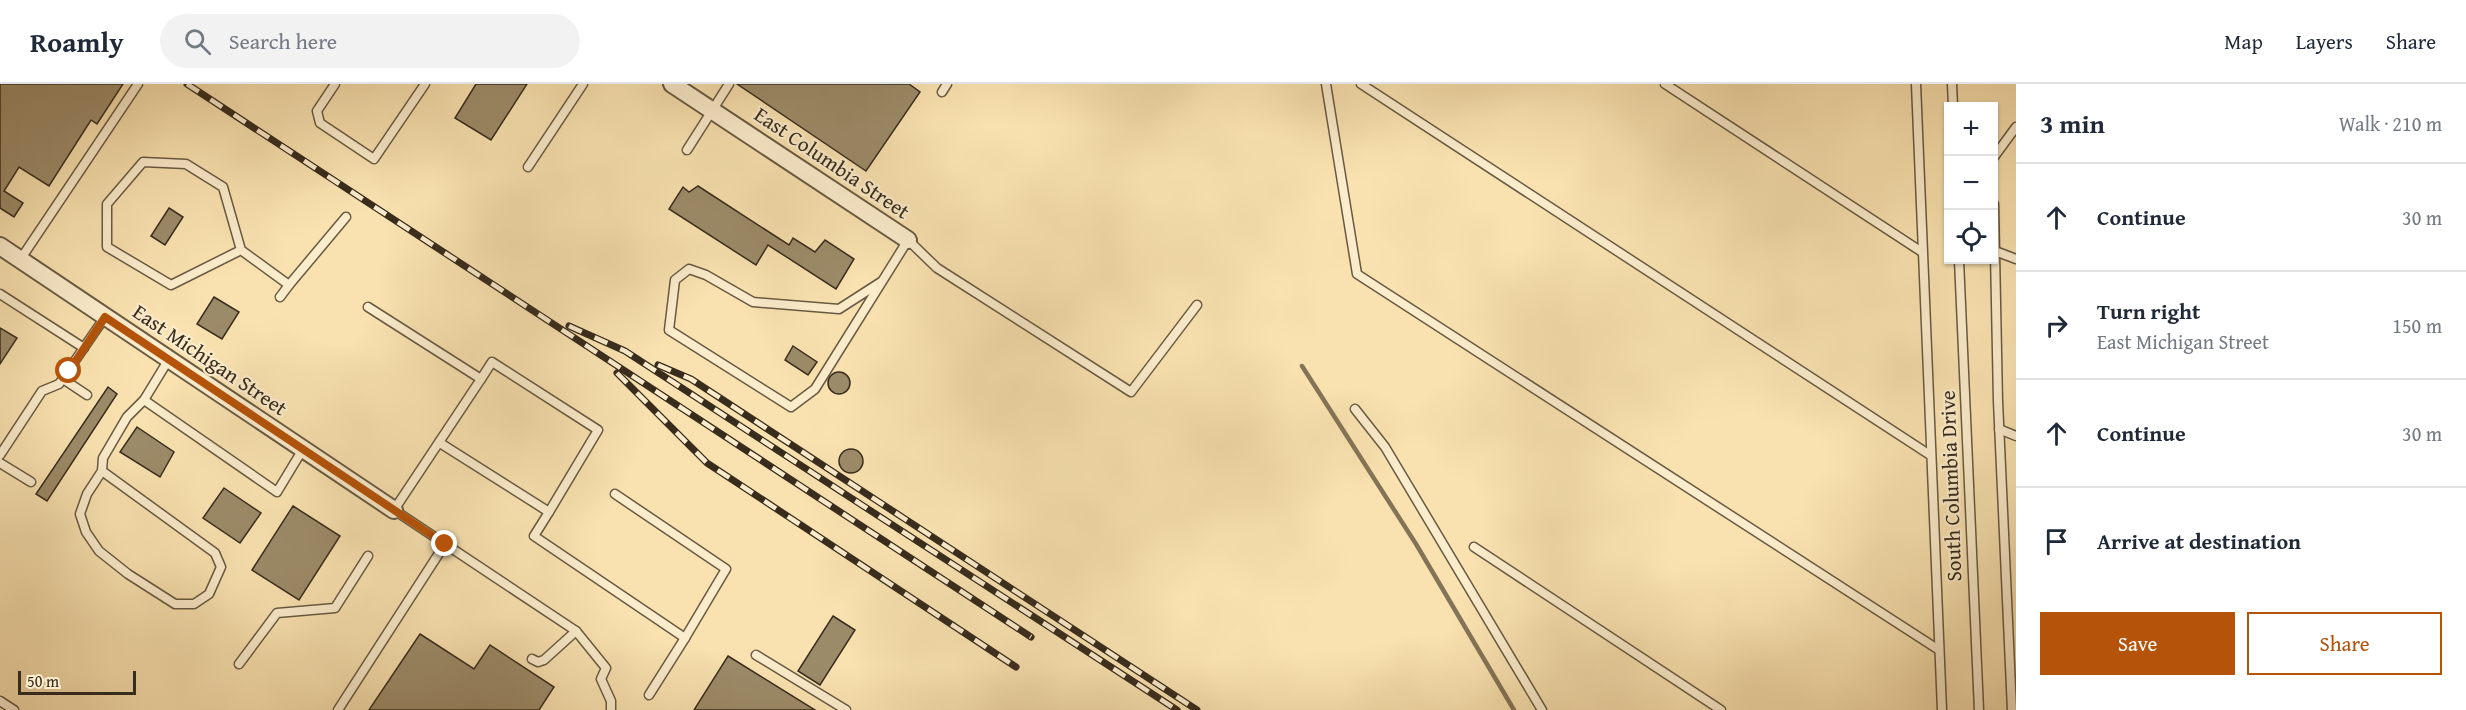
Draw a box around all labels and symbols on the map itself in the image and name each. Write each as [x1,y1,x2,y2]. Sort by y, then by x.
street label: East Columbia Street [748,99,917,227]
street label: East Michigan Street [127,296,294,423]
route start [55,357,81,383]
street label: South Columbia Drive [1932,390,1969,582]
route end [431,530,457,556]
scale bar [18,668,136,696]

